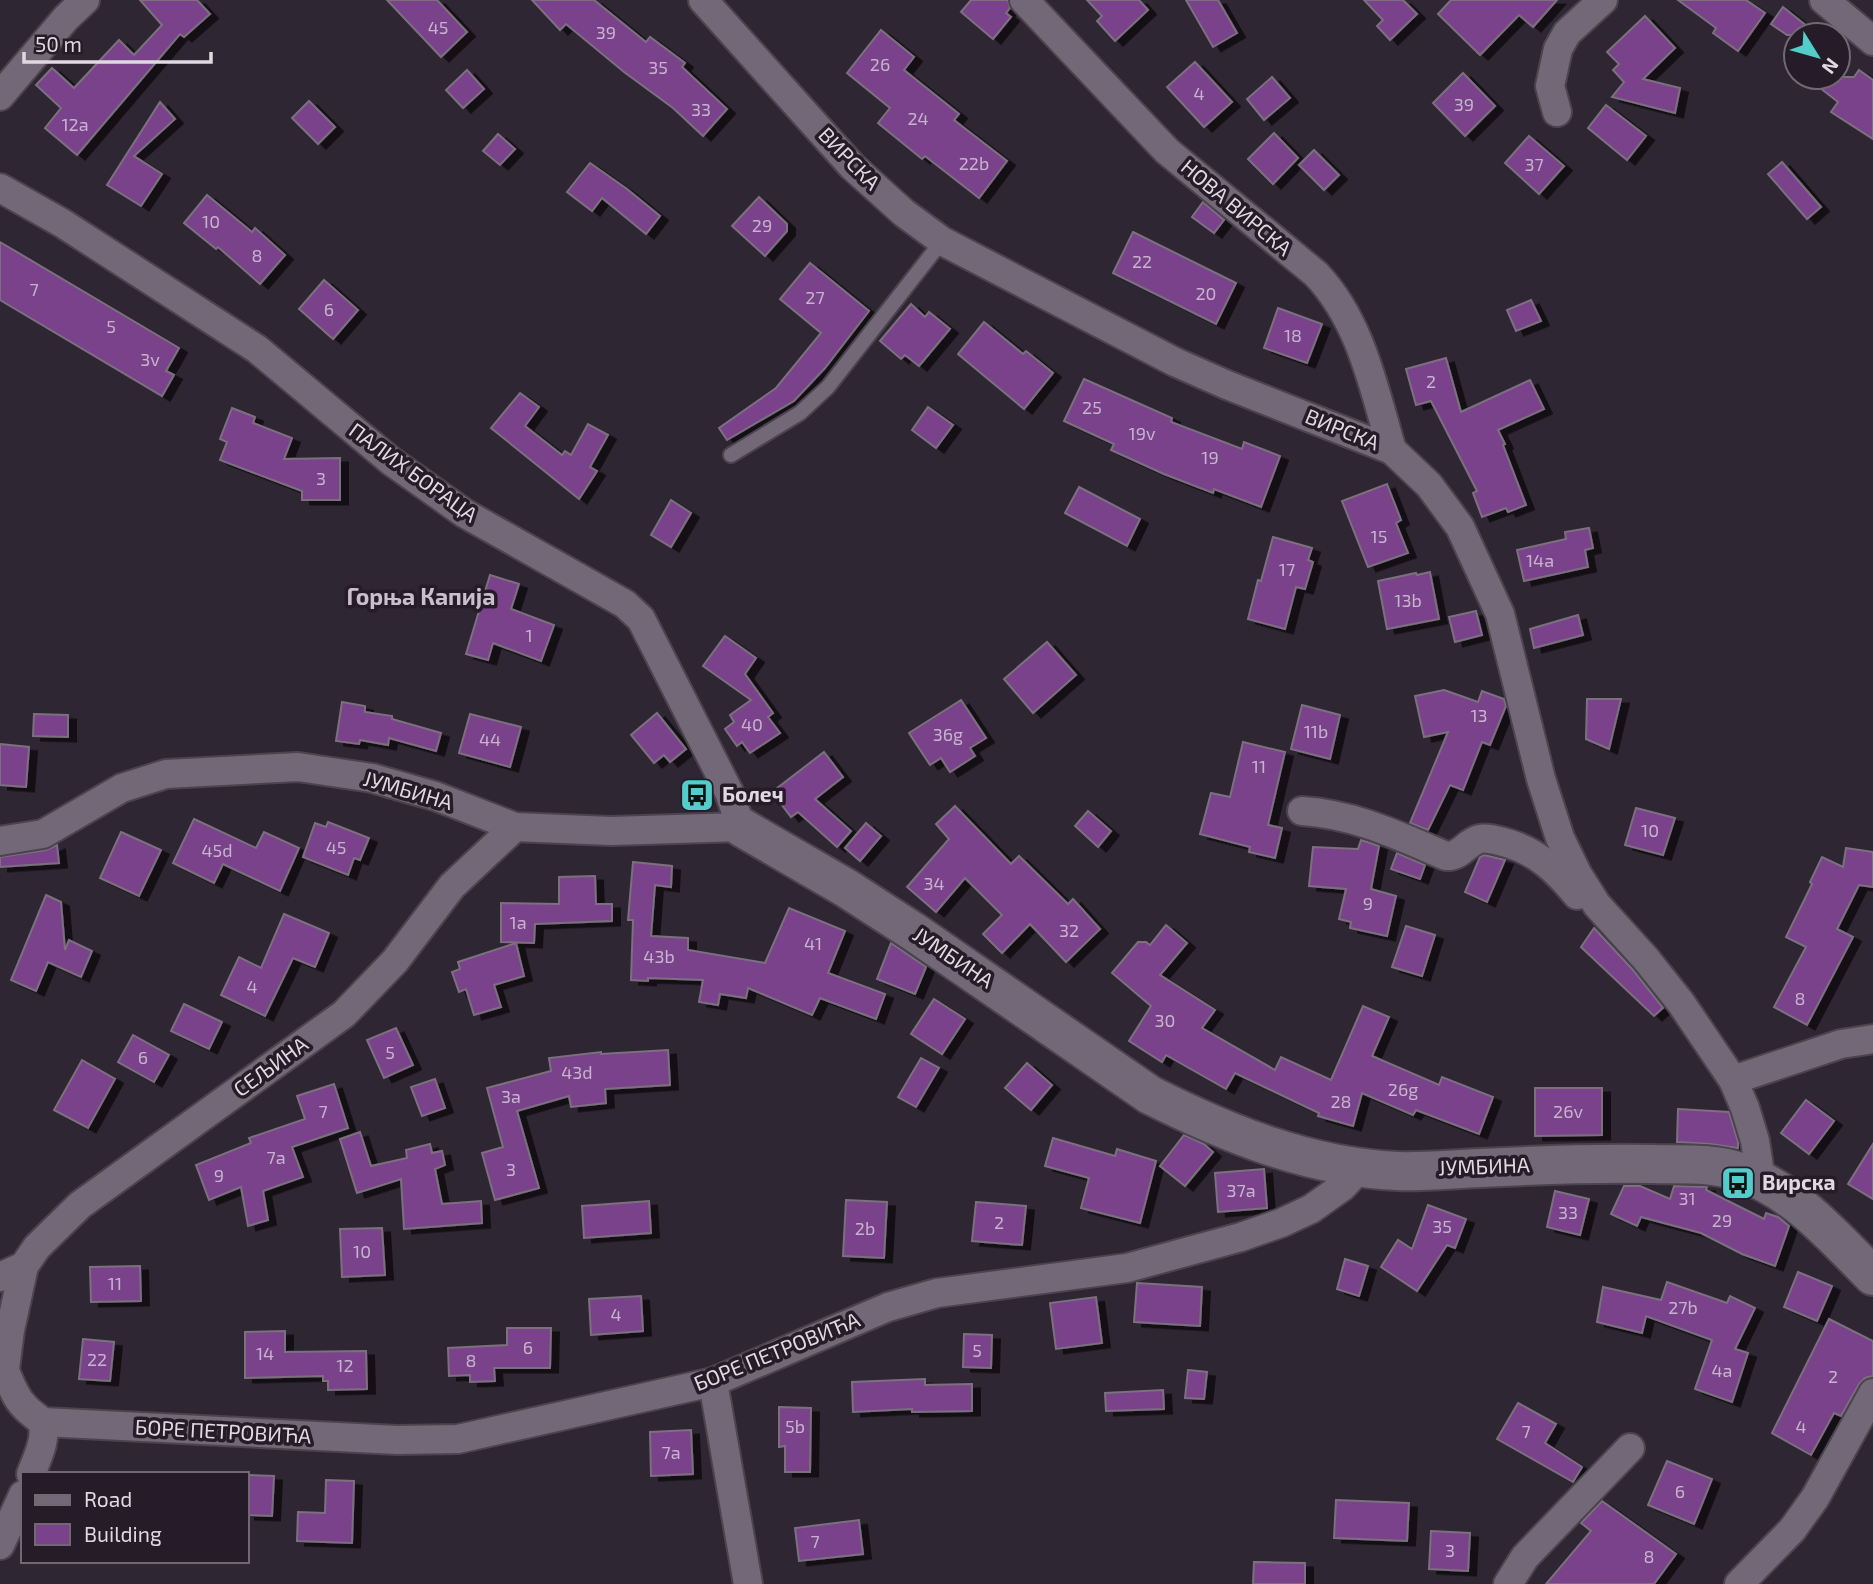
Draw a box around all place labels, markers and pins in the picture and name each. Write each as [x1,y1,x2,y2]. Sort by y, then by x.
bus stop icon: Болеч [678,776,716,814]
place label: Болеч [722,781,784,806]
bus stop icon: Вирска [1719,1164,1757,1202]
place label: Вирска [1762,1169,1836,1194]

